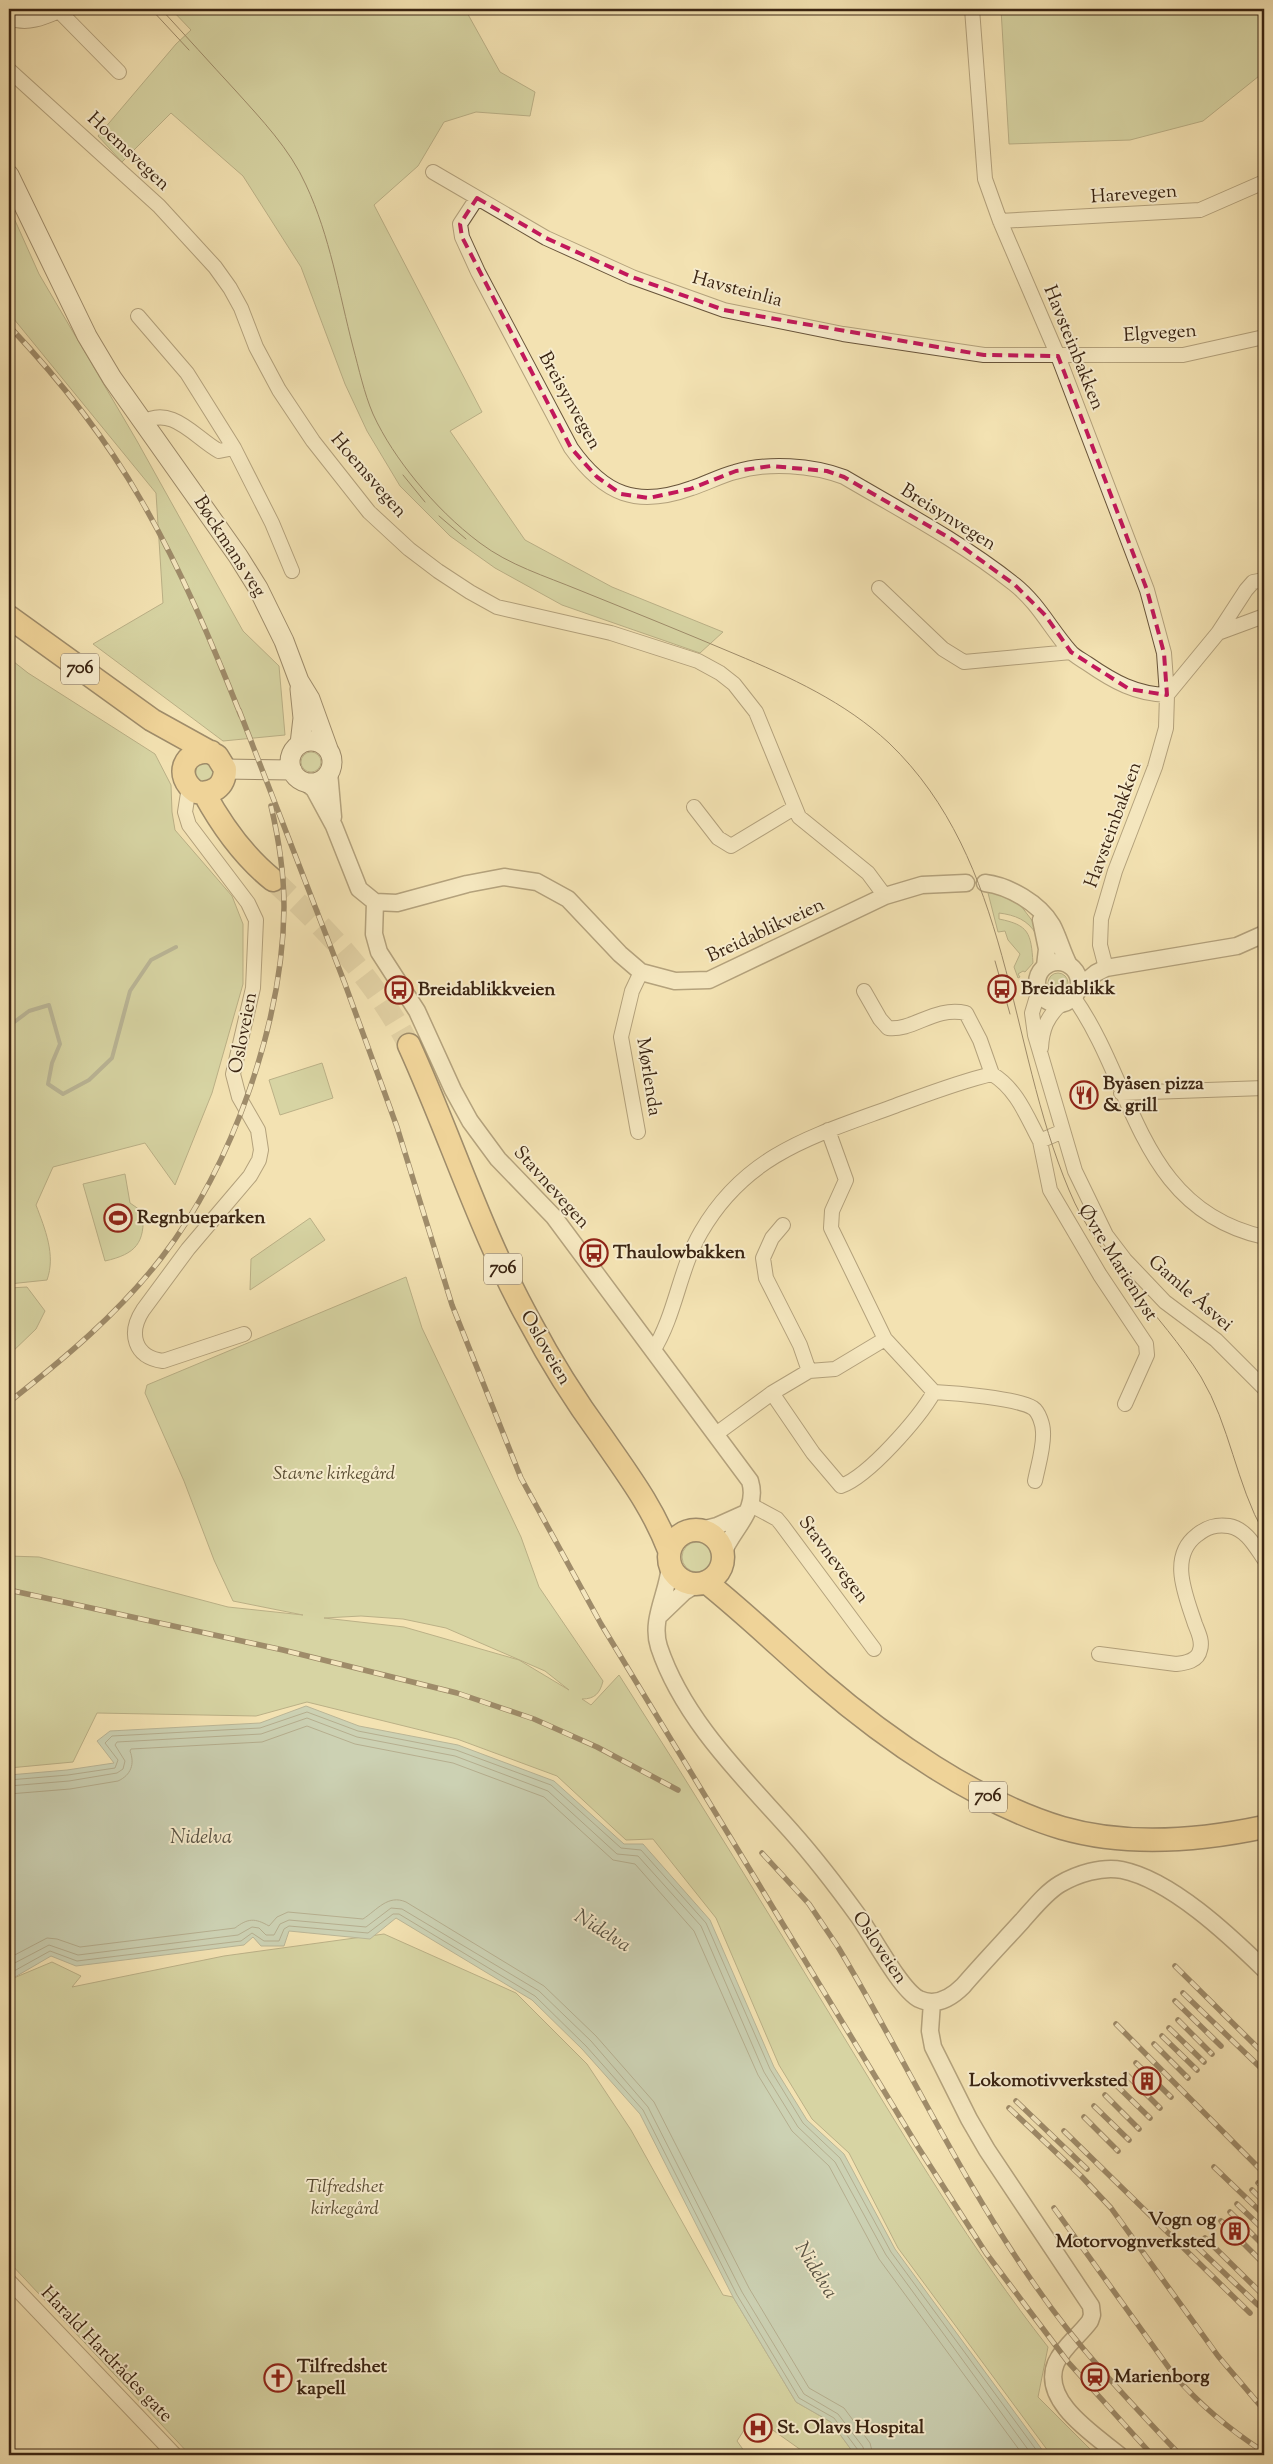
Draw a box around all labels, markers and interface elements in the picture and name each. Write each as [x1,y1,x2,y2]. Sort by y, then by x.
street label: Hoemsvegen [80,106,176,198]
street label: Harevegen [1090,179,1178,211]
street label: Havsteinlia [689,265,785,315]
street label: Havsteinbakken [1036,282,1110,414]
street label: Elgvegen [1122,318,1198,350]
street label: Breisynvegen [531,347,607,455]
street label: Hoemsvegen [323,428,413,524]
street label: Breisynvegen [895,478,1001,558]
street label: Bøckmans veg [186,491,272,603]
road number: 706 [61,654,99,684]
street label: Havsteinbakken [1079,758,1149,892]
street label: Breidablikveien [703,892,829,970]
bus stop icon: Breidablikk [987,974,1017,1004]
bus stop icon: Breidablikkveien [384,975,414,1005]
place label: Breidablikk [1021,976,1116,1003]
place label: Breidablikkveien [418,977,556,1004]
street label: Osloveien [223,990,265,1076]
street label: Mørlenda [628,1036,668,1118]
place label: Byåsen pizza & grill [1103,1071,1204,1120]
restaurant icon: Byåsen pizza & grill [1069,1080,1099,1110]
street label: Stavnevegen [506,1141,596,1235]
street label: Øvre Marienlyst [1070,1199,1164,1327]
sports icon: Regnbueparken [103,1203,133,1233]
place label: Regnbueparken [137,1205,266,1232]
bus stop icon: Thaulowbakken [579,1238,609,1268]
place label: Thaulowbakken [613,1240,746,1267]
street label: Gamle Åsvei [1142,1250,1238,1338]
road number: 706 [484,1254,522,1285]
street label: Osloveien [513,1306,577,1390]
park label: Stavne kirkegård [273,1461,396,1488]
street label: Stavnevegen [791,1511,875,1609]
road number: 706 [969,1781,1007,1812]
water label: Nidelva [170,1824,232,1853]
water label: Nidelva [568,1903,636,1961]
street label: Osloveien [845,1906,913,1990]
building icon: Lokomotivverksted [1132,2066,1162,2096]
place label: Lokomotivverksted [969,2068,1128,2095]
park label: Tilfredshet kirkegård [306,2174,384,2223]
place label: Vogn og Motorvognverksted [1056,2207,1217,2256]
building icon: Vogn og Motorvognverksted [1220,2216,1250,2246]
water label: Nidelva [786,2237,844,2305]
street label: Harald Hardrådes gate [34,2281,178,2429]
place label: Tilfredshet kapell [296,2354,388,2403]
station icon: Marienborg [1080,2362,1110,2392]
church icon: Tilfredshet kapell [263,2363,293,2393]
place label: Marienborg [1114,2364,1210,2391]
hospital icon: St. Olavs Hospital [743,2413,773,2443]
place label: St. Olavs Hospital [777,2415,925,2442]

